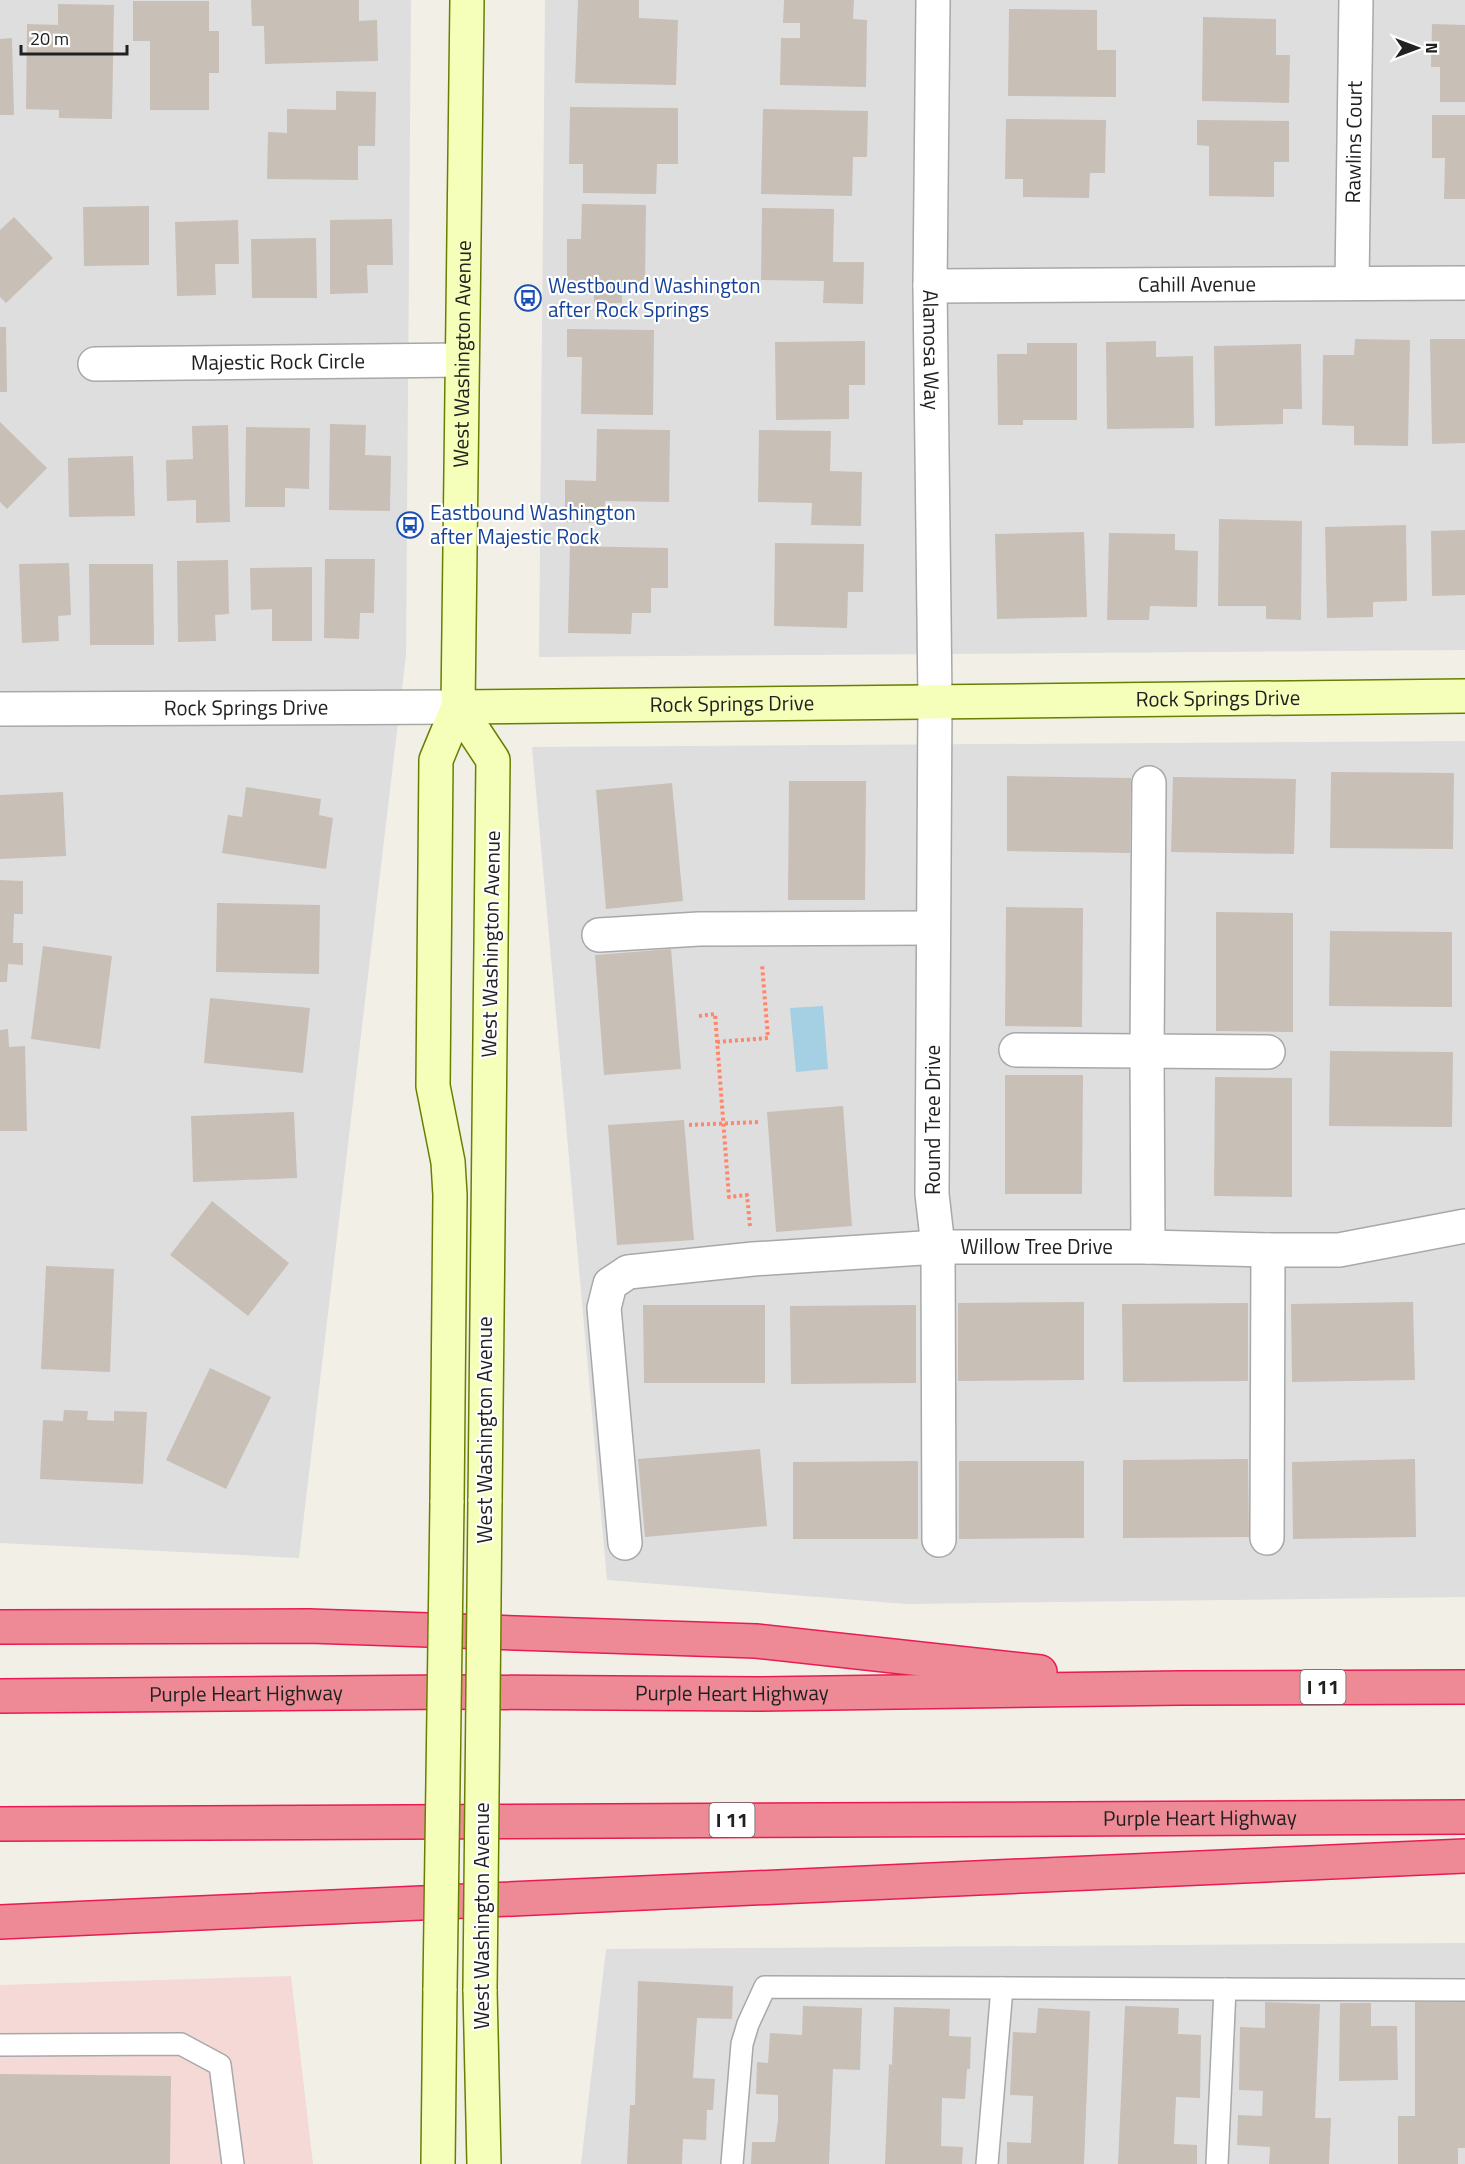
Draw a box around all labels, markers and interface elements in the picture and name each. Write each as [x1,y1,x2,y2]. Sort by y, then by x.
scale bar [21,18,128,56]
north arrow [1387,18,1447,78]
text: 20 m [30,25,69,52]
text: N [1420,42,1444,54]
street label: Rawlins Court [1336,80,1370,204]
street label: West Washington Avenue [444,240,479,468]
street label: Cahill Avenue [1138,267,1256,300]
place label: Westbound Washington after Rock Springs [548,269,760,325]
bus stop icon: Westbound Washington after Rock Springs [513,283,543,313]
street label: Alamosa Way [915,290,948,410]
street label: Majestic Rock Circle [191,344,365,378]
place label: Eastbound Washington after Majestic Rock [430,496,636,552]
bus stop icon: Eastbound Washington after Majestic Rock [395,510,425,540]
street label: Rock Springs Drive [1136,681,1300,715]
street label: Rock Springs Drive [650,686,814,720]
street label: Rock Springs Drive [164,691,328,723]
street label: West Washington Avenue [472,830,508,1058]
street label: Round Tree Drive [916,1045,948,1195]
street label: Willow Tree Drive [960,1230,1113,1262]
street label: West Washington Avenue [468,1316,500,1544]
road number: I 11 [1300,1670,1346,1704]
street label: Purple Heart Highway [149,1676,343,1710]
street label: Purple Heart Highway [635,1676,829,1709]
street label: Purple Heart Highway [1103,1801,1297,1834]
street label: West Washington Avenue [465,1802,497,2030]
road number: I 11 [710,1803,754,1837]

